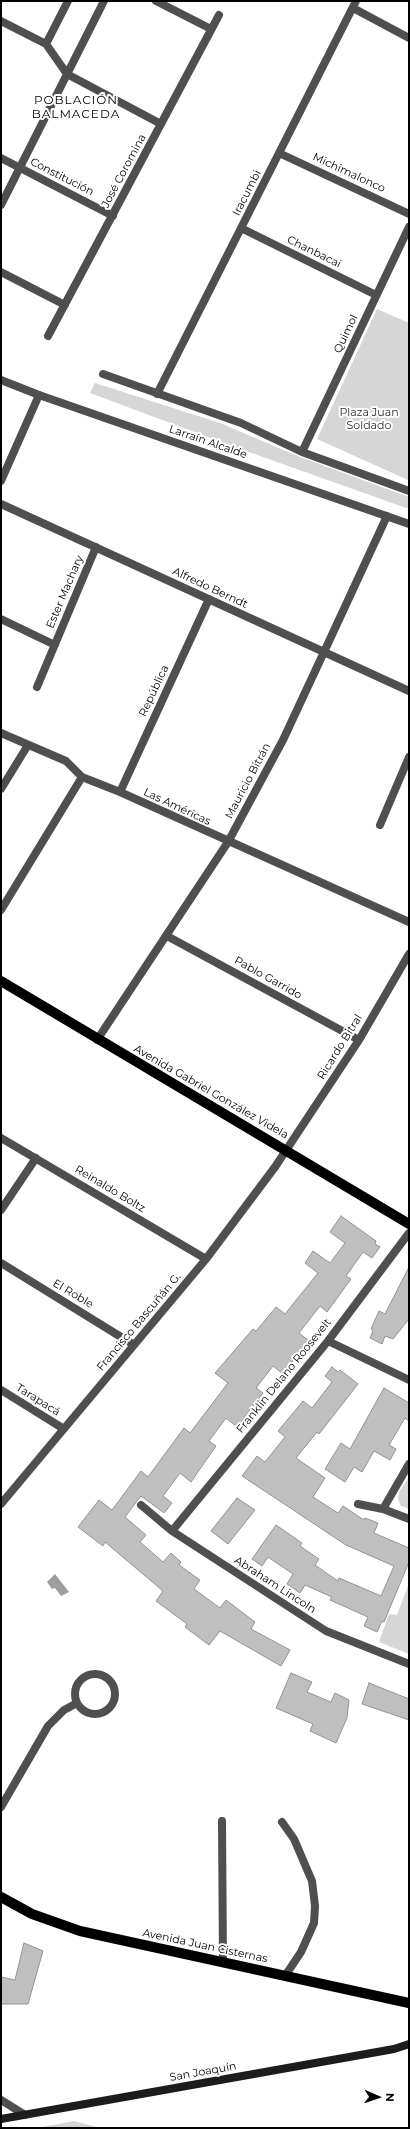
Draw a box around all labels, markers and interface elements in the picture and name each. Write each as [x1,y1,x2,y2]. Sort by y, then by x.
district label: POBLACIÓN BALMACEDA [32,93,120,121]
street label: José Coromina [99,132,149,210]
street label: Michimalonco [311,150,387,196]
street label: Constitución [28,155,96,199]
street label: Iracumbi [230,168,264,218]
street label: Chanbacai [285,233,343,271]
street label: Quimol [331,313,361,355]
park label: Plaza Juan Soldado [339,406,399,432]
street label: Larraín Alcalde [167,422,249,462]
street label: Ester Machary [44,553,86,631]
street label: Alfredo Berndt [170,565,250,611]
street label: República [136,663,172,719]
street label: Mauricio Bitrán [222,741,274,821]
street label: Las Américas [141,786,213,828]
street label: Pablo Garrido [232,954,304,1002]
street label: Ricardo Bitral [315,1012,365,1082]
street label: Avenida Gabriel González Videla [131,1042,291,1142]
street label: Reinaldo Boltz [72,1163,148,1215]
street label: Francisco Bascuñán G. [94,1270,184,1374]
street label: El Roble [50,1277,96,1311]
street label: Franklin Delano Roosevelt [234,1316,334,1436]
street label: Tarapacá [13,1381,63,1419]
street label: Abraham Lincoln [232,1554,318,1616]
street label: Avenida Juan Cisternas [141,1926,269,1966]
street label: San Joaquín [169,2060,237,2084]
north arrow [358,2077,398,2117]
text: N [383,2093,397,2102]

